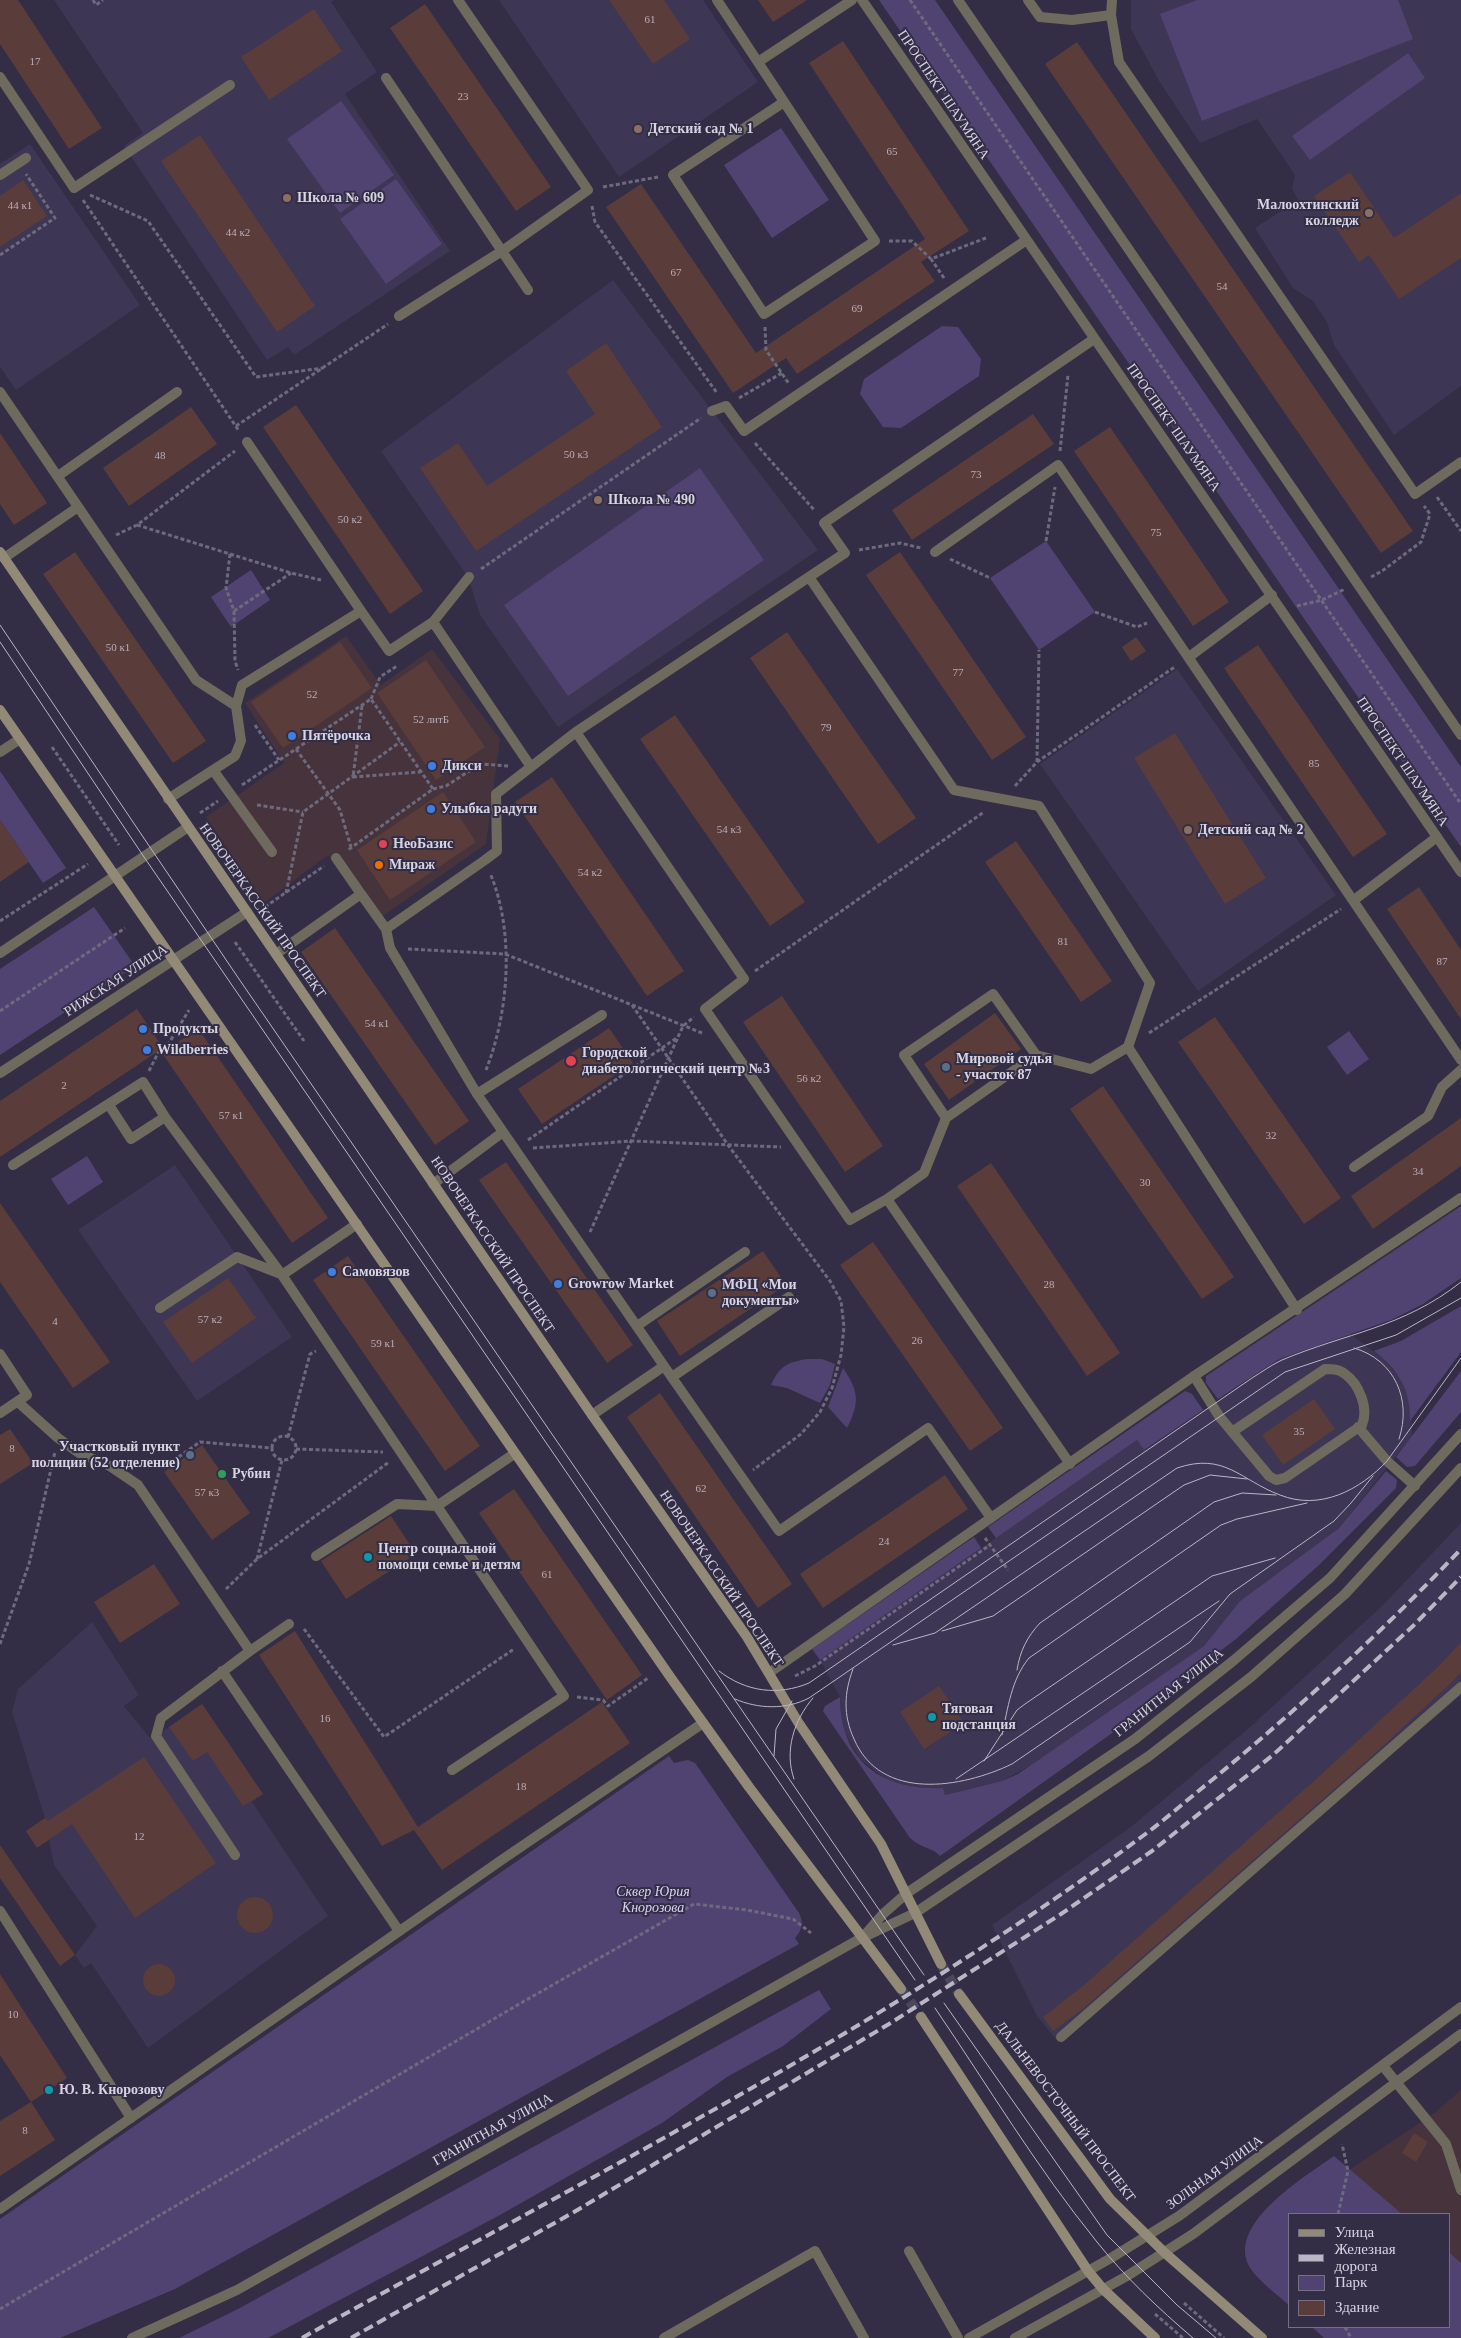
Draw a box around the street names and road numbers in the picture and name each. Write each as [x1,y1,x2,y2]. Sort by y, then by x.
street label: ПРОСПЕКТ ШАУМЯНА [893,27,993,163]
street label: ПРОСПЕКТ ШАУМЯНА [1122,361,1224,495]
street label: ПРОСПЕКТ ШАУМЯНА [1352,694,1452,830]
street label: НОВОЧЕРКАССКИЙ ПРОСПЕКТ [195,820,329,1002]
street label: РИЖСКАЯ УЛИЦА [61,941,171,1021]
street label: НОВОЧЕРКАССКИЙ ПРОСПЕКТ [426,1153,558,1337]
street label: НОВОЧЕРКАССКИЙ ПРОСПЕКТ [655,1487,787,1671]
street label: ГРАНИТНАЯ УЛИЦА [1111,1645,1227,1741]
street label: ДАЛЬНЕВОСТОЧНЫЙ ПРОСПЕКТ [991,2018,1139,2206]
street label: ГРАНИТНАЯ УЛИЦА [430,2090,556,2170]
street label: ЗОЛЬНАЯ УЛИЦА [1163,2132,1267,2214]

